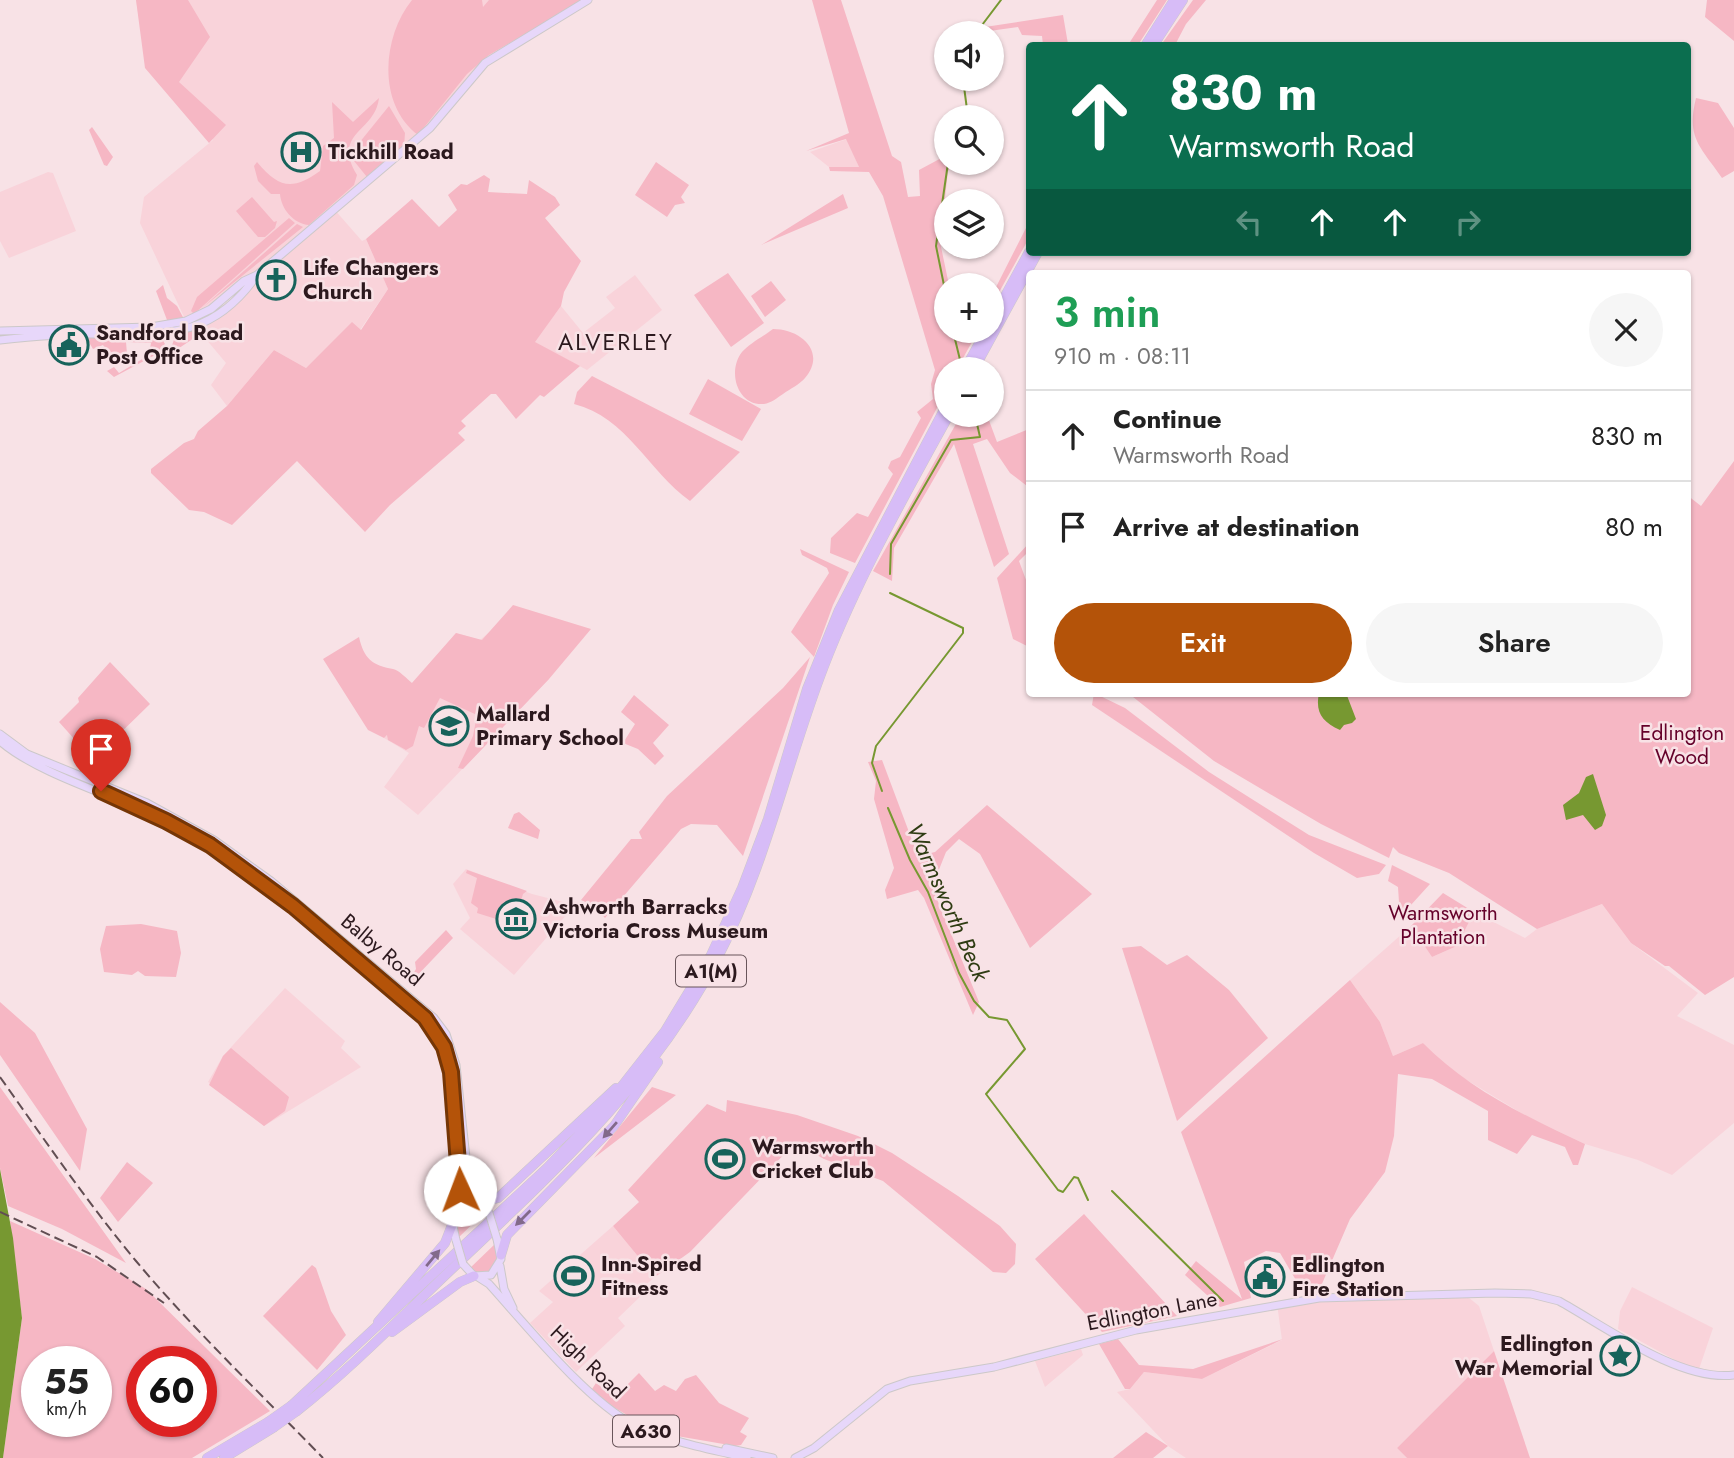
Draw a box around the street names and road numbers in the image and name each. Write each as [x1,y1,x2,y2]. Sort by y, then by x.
street label: Balby Road [334,907,430,993]
road number: A1(M) [676,956,746,987]
street label: Edlington Lane [1084,1284,1220,1338]
street label: High Road [543,1318,633,1406]
road number: A630 [613,1415,679,1446]

